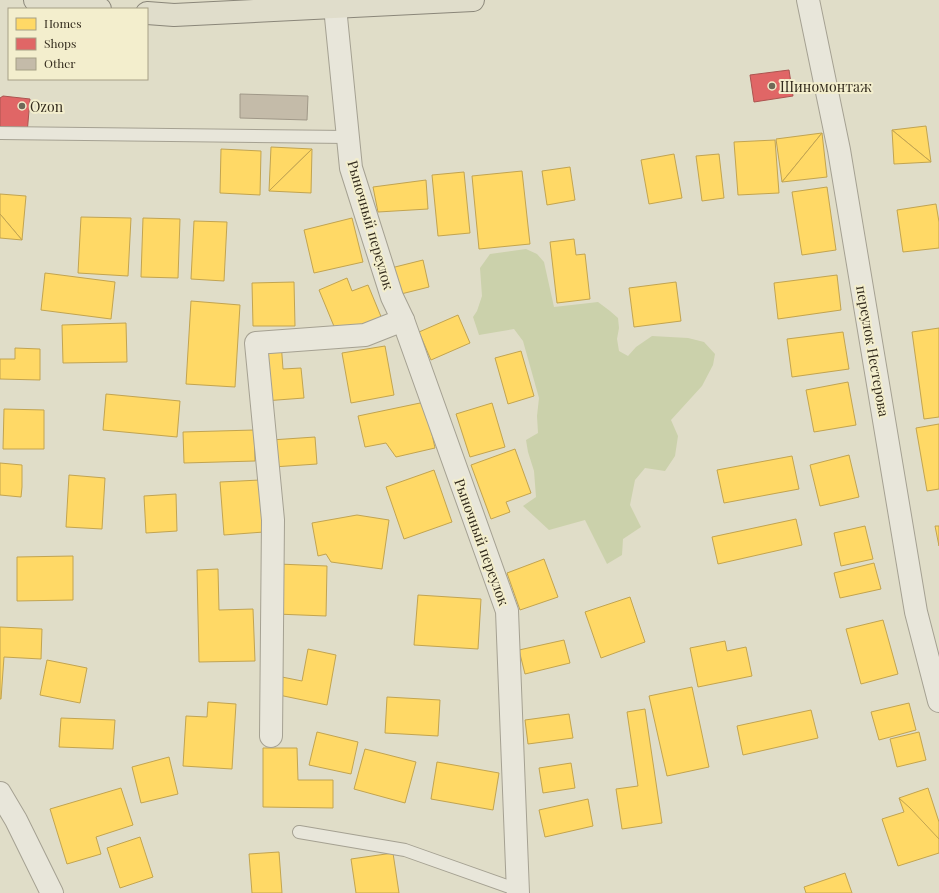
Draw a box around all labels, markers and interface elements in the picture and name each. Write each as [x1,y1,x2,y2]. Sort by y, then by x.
legend [8,8,148,80]
text: Homes [44,15,82,31]
text: Shops [44,35,76,51]
text: Other [44,55,76,71]
place label: Шиномонтаж [780,77,872,96]
marker: Шиномонтаж [767,81,777,91]
place label: Ozon [30,97,64,116]
marker: Ozon [17,101,27,111]
street label: Рыночный переулок [343,158,399,292]
street label: переулок Нестерова [852,284,894,418]
street label: Рыночный переулок [450,476,514,608]

